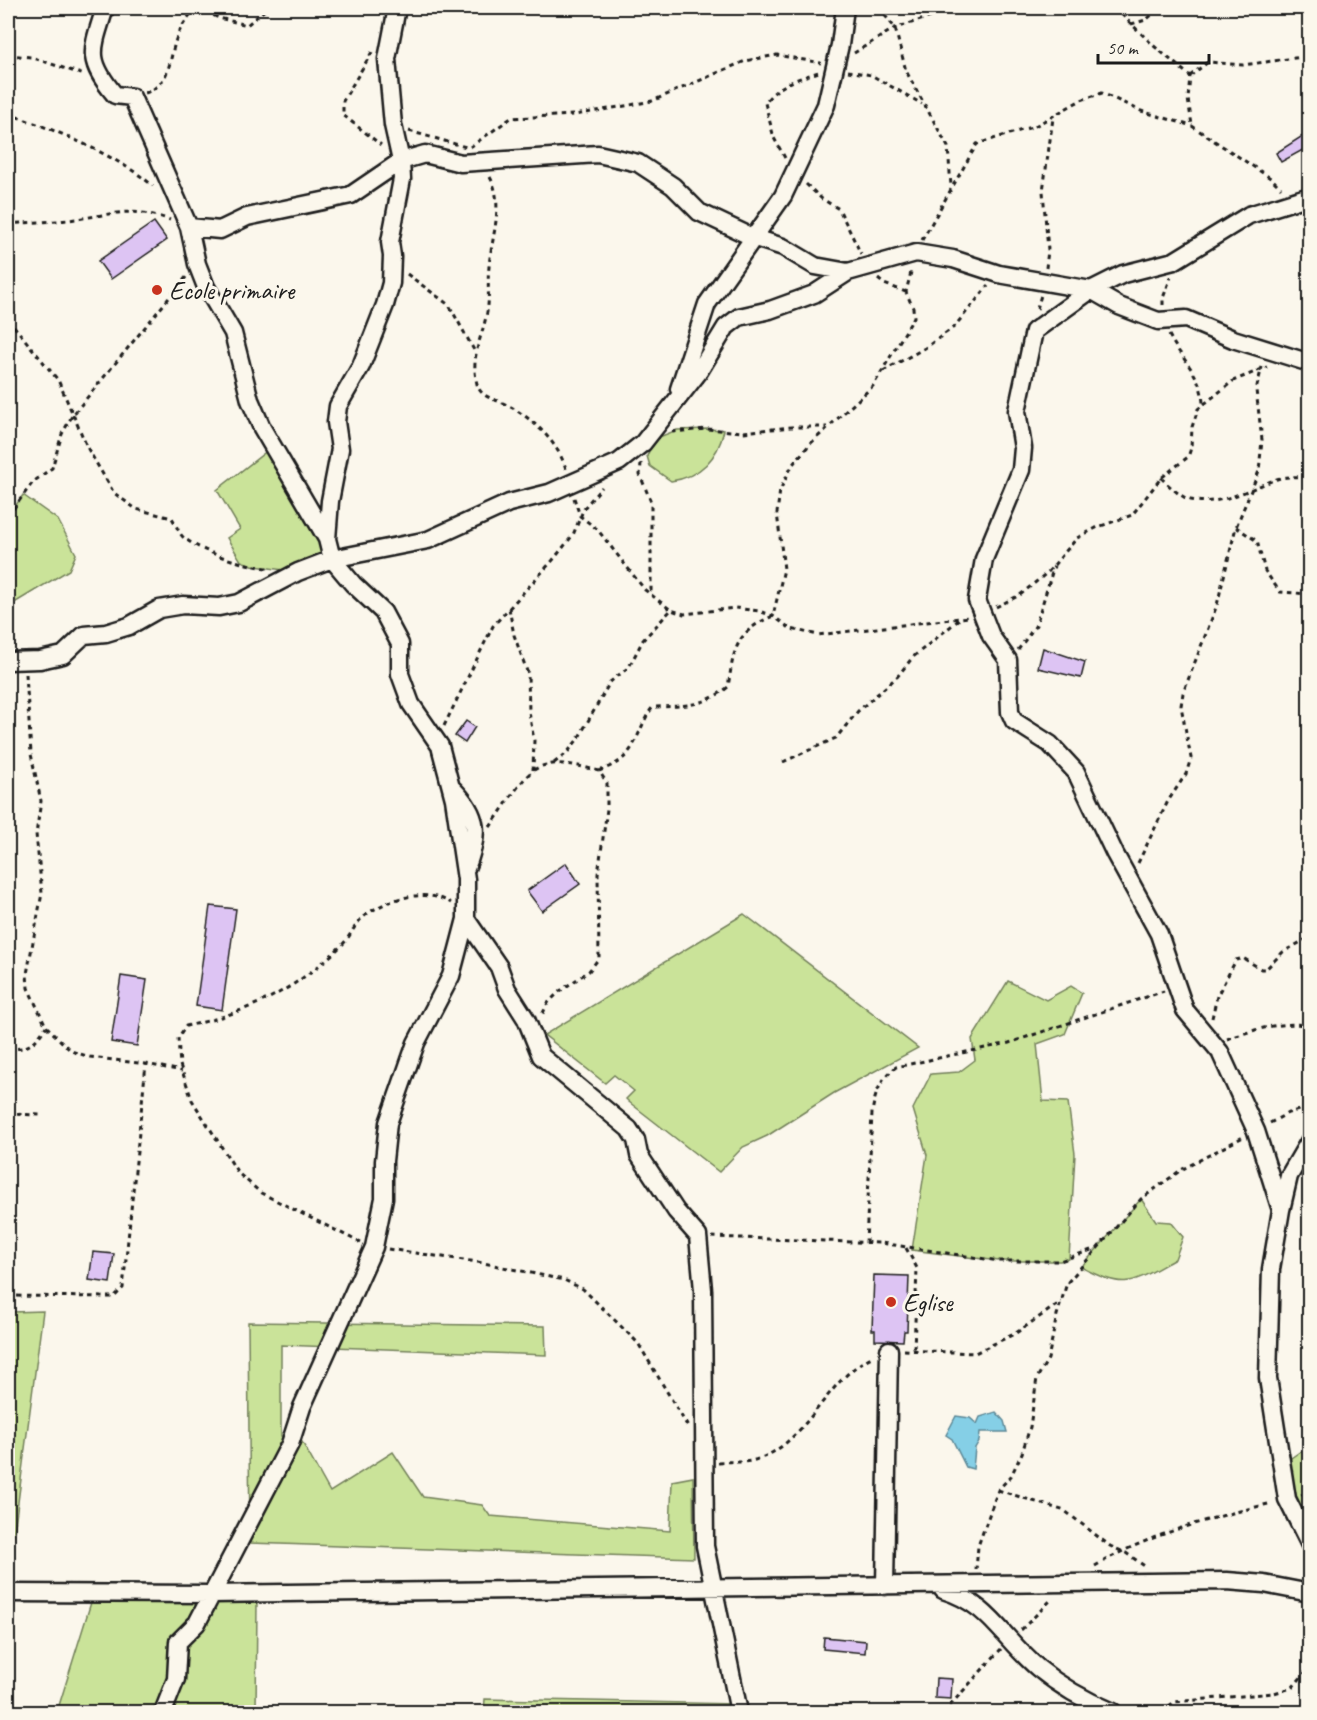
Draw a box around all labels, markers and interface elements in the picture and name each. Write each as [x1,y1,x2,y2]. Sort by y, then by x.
scale bar [1098,27,1209,65]
text: 50 m [1107,37,1140,59]
place label: Ecole primaire [169,274,296,307]
marker: Ecole primaire [150,283,164,297]
place label: Eglise [903,1286,954,1319]
marker: Eglise [884,1295,898,1309]

